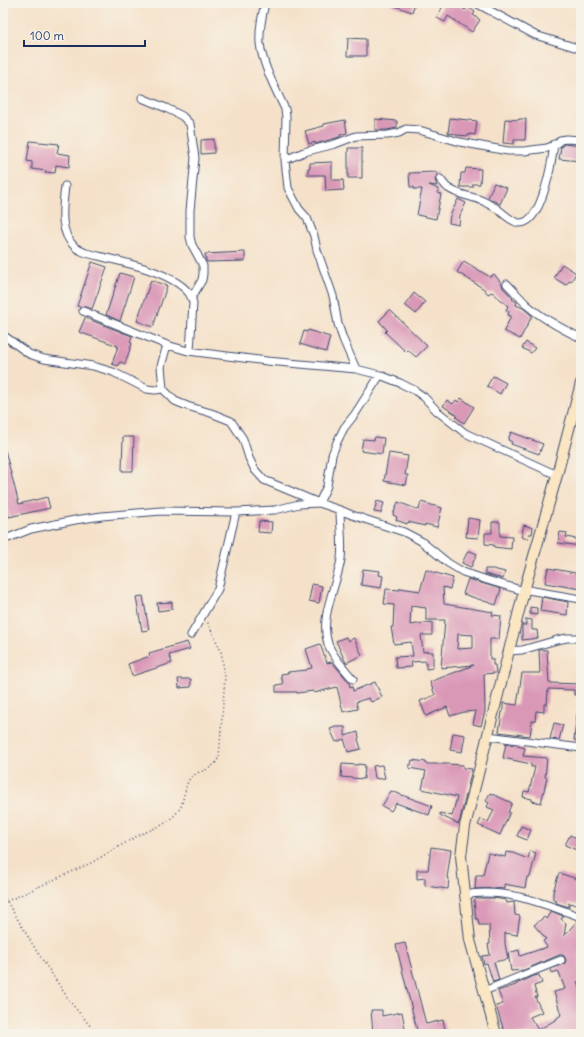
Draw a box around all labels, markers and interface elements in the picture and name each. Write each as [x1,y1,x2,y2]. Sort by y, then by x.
scale bar [24,22,145,48]
text: 100 m [30,28,64,43]

